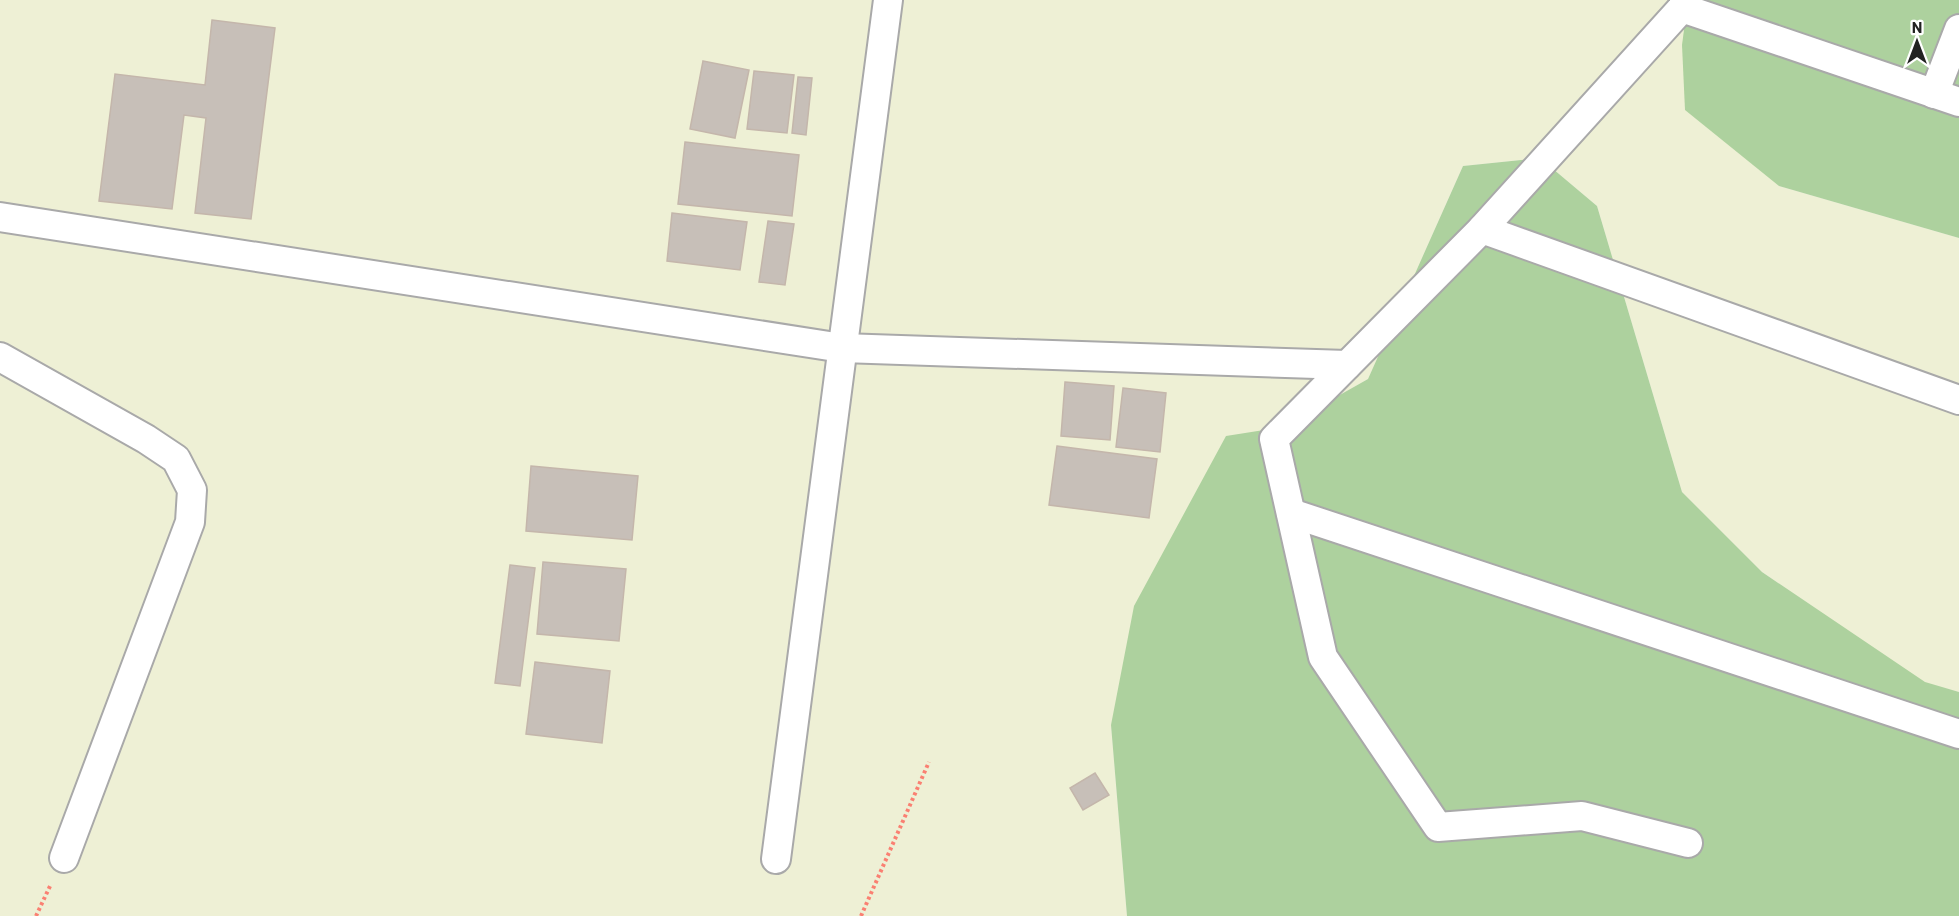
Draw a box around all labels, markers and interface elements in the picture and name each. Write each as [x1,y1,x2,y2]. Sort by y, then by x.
north arrow [1887,12,1947,72]
text: N [1912,17,1922,36]

